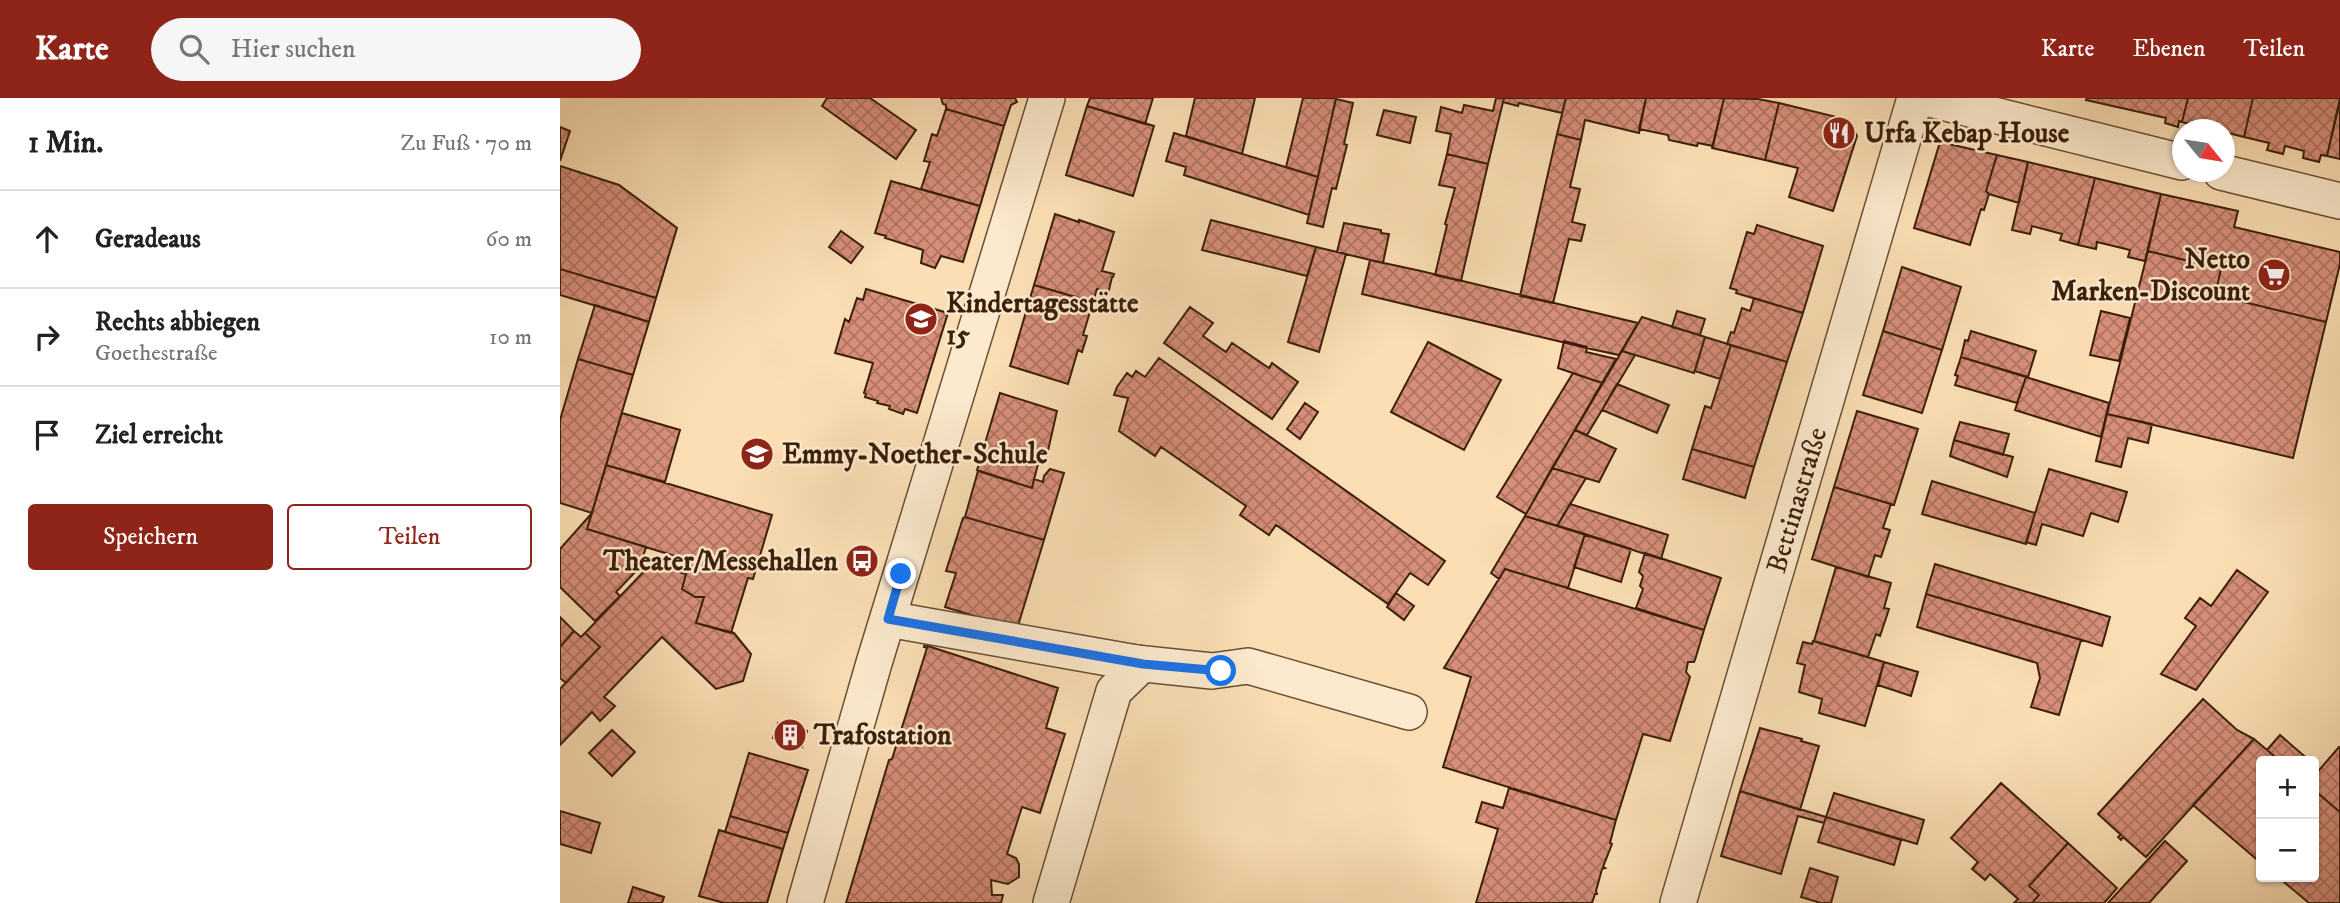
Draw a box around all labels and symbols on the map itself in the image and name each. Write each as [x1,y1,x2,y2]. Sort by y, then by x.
restaurant icon: Urfa Kebap House [1820,114,1858,152]
place label: Urfa Kebap House [1864,116,2070,151]
north arrow [2172,119,2235,182]
place label: Netto Marken-Discount [2051,242,2250,309]
supermarket icon: Netto Marken-Discount [2255,256,2293,294]
place label: Kindertagesstätte 15 [946,286,1139,353]
school or university icon: Kindertagesstätte 15 [902,300,940,338]
street label: Bettinastraße [1759,423,1835,577]
school or university icon: Emmy-Noether-Schule [738,435,776,473]
place label: Emmy-Noether-Schule [782,437,1048,472]
bus stop icon: Theater/Messehallen [843,542,881,580]
place label: Theater/Messehallen [603,544,838,579]
route end [885,558,916,589]
route start [1205,655,1236,686]
building icon: Trafostation [771,716,809,754]
place label: Trafostation [813,718,952,753]

